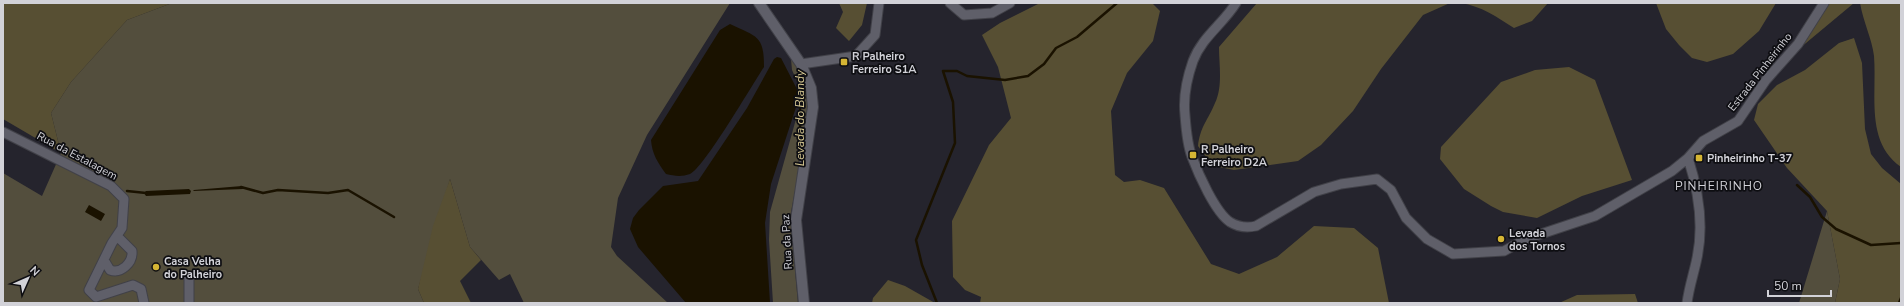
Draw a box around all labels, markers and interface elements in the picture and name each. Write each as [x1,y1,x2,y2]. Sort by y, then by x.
street label: Estrada Pinheirinho [1725,30,1795,114]
place label: R Palheiro Ferreiro S1A [852,49,917,77]
marker: R Palheiro Ferreiro S1A [839,57,849,67]
water label: Levada do Blandy [792,69,808,166]
street label: Rua da Estalagem [34,128,120,184]
place label: R Palheiro Ferreiro D2A [1201,142,1268,170]
marker: R Palheiro Ferreiro D2A [1188,150,1198,160]
place label: Pinheirinho T-37 [1707,151,1792,166]
marker: Pinheirinho T-37 [1694,153,1704,163]
district label: PINHEIRINHO [1675,178,1763,194]
street label: Rua da Paz [778,214,796,270]
place label: Levada dos Tornos [1509,226,1565,254]
marker: Levada dos Tornos [1496,234,1506,244]
place label: Casa Velha do Palheiro [164,254,222,282]
north arrow [8,258,48,298]
marker: Casa Velha do Palheiro [151,262,161,272]
text: N [27,263,43,279]
scale bar [1768,272,1831,298]
text: 50 m [1774,278,1802,294]

